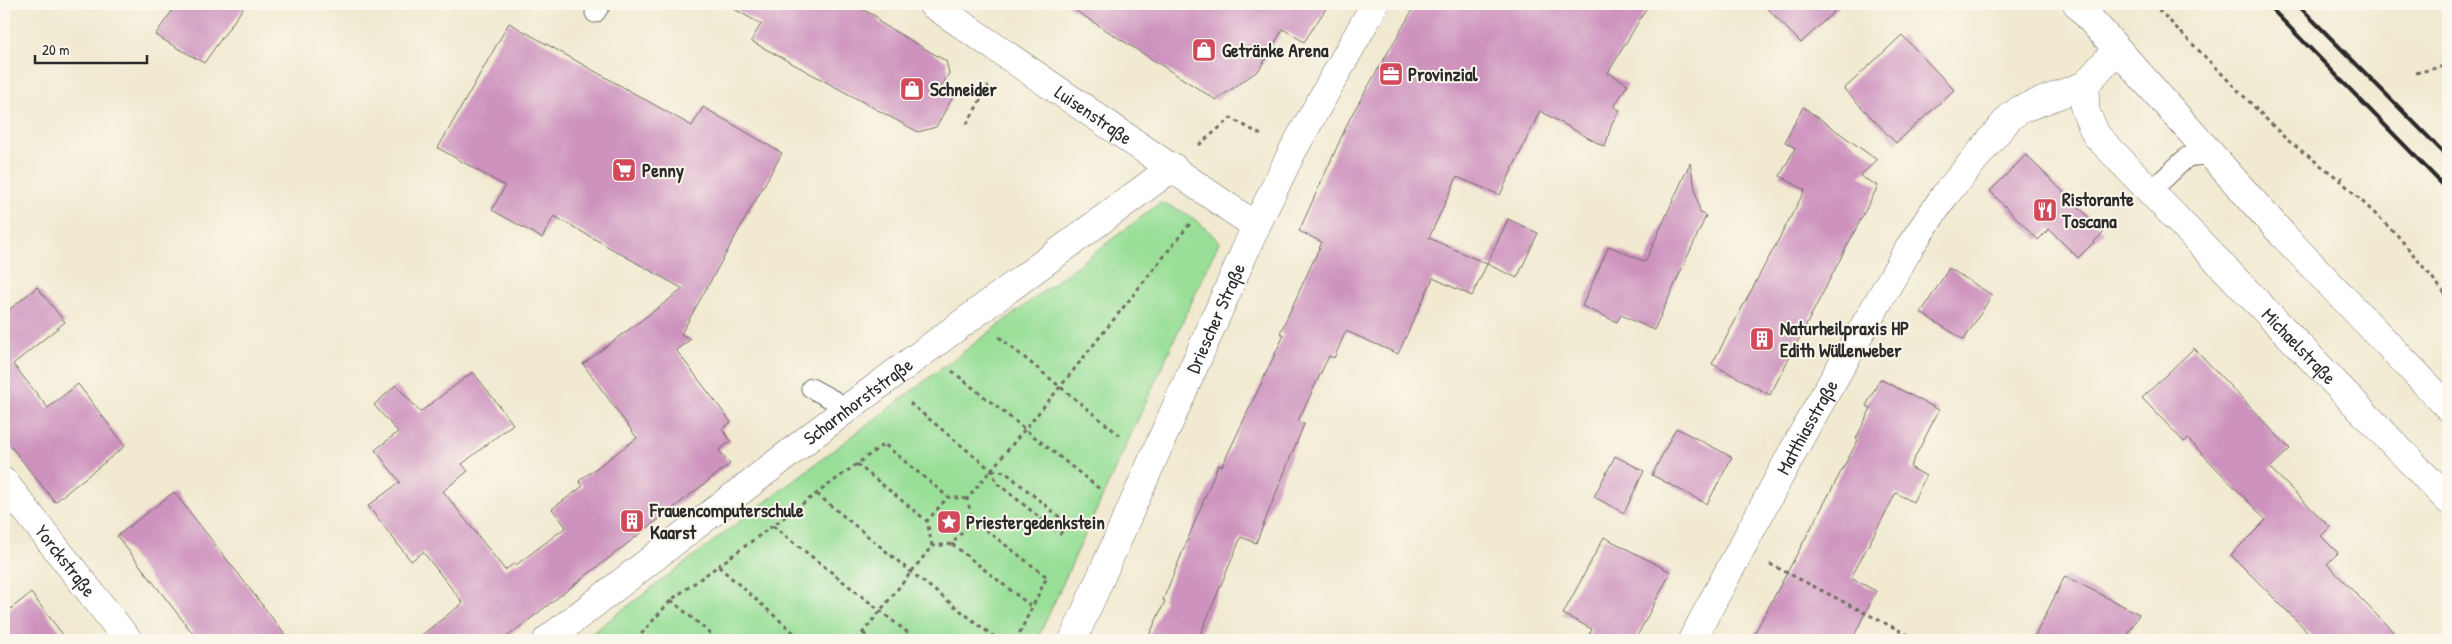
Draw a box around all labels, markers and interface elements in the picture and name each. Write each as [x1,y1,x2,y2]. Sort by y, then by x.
scale bar [35,32,148,64]
shop icon: Getränke Arena [1191,37,1217,63]
place label: Getränke Arena [1222,37,1329,63]
text: 20 m [42,39,69,60]
office icon: Provinzial [1378,61,1404,87]
place label: Provinzial [1408,61,1478,87]
shop icon: Schneider [899,76,925,102]
place label: Schneider [930,76,997,102]
street label: Luisenstraße [1050,79,1138,151]
supermarket icon: Penny [611,157,637,183]
place label: Penny [642,157,684,184]
place label: Ristorante Toscana [2061,186,2134,234]
restaurant icon: Ristorante Toscana [2032,197,2058,223]
street label: Driescher Straße [1180,259,1251,377]
street label: Michaelstraße [2256,302,2343,390]
place label: Naturheilpraxis HP Edith Wüllenweber [1780,315,1909,363]
building icon: Naturheilpraxis HP Edith Wüllenweber [1749,326,1775,352]
street label: Scharnhorststraße [798,351,918,451]
street label: Matthiasstraße [1770,374,1844,479]
place label: Frauencomputerschule Kaarst [649,497,804,545]
building icon: Frauencomputerschule Kaarst [619,508,645,534]
place icon: Priestergedenkstein [936,509,962,535]
place label: Priestergedenkstein [966,509,1105,536]
street label: Yorckstraße [29,519,102,602]

